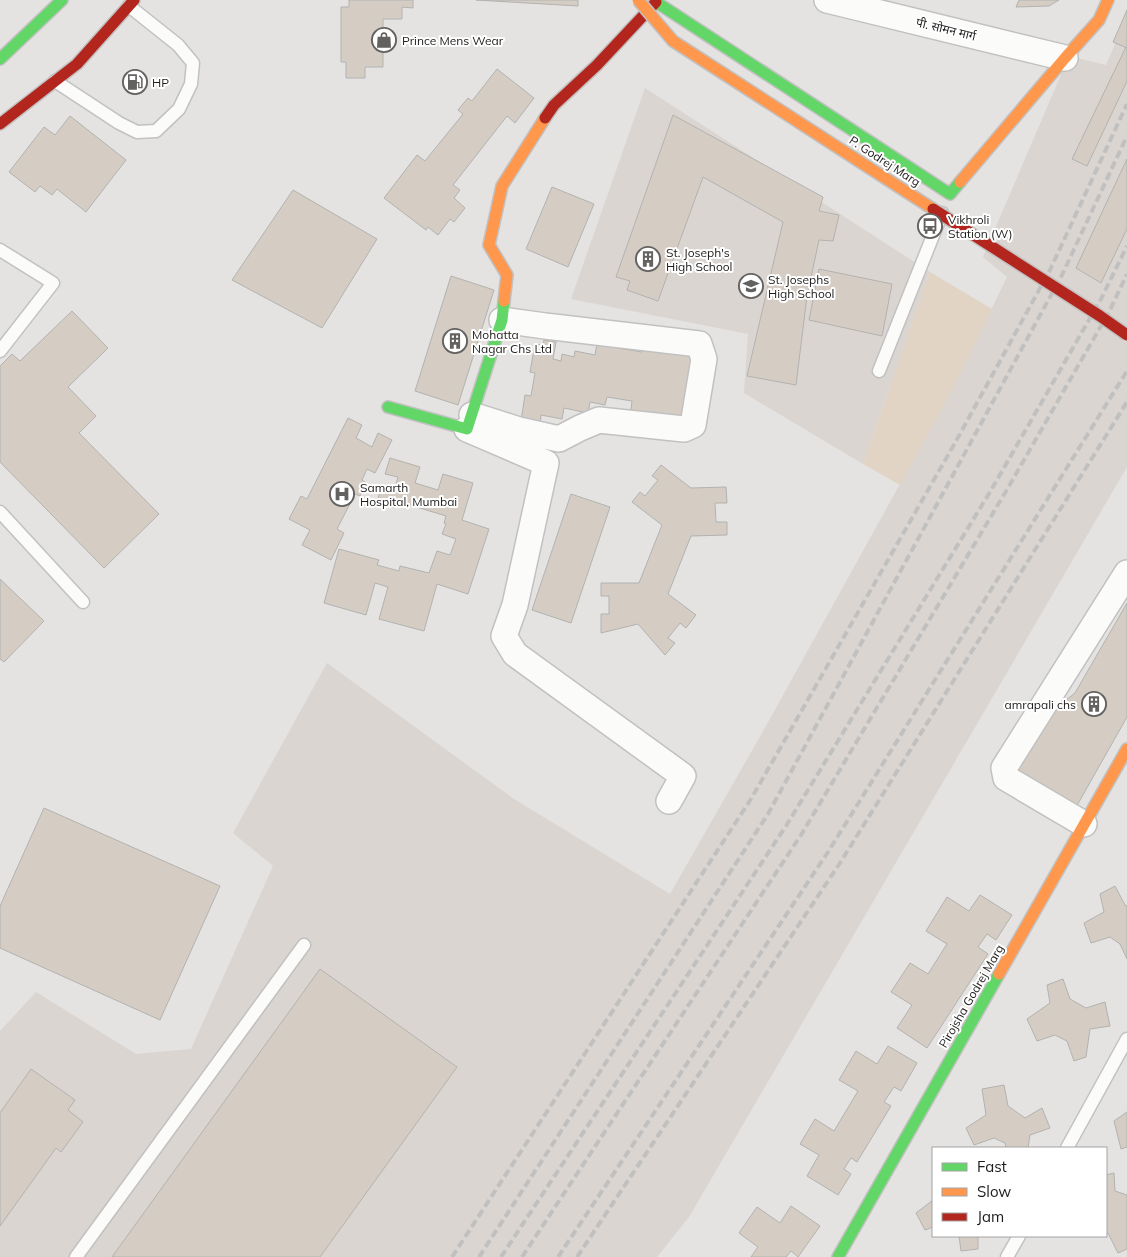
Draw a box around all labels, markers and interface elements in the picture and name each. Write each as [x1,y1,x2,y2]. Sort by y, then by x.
street label: पी. सोमन मार्ग [915,14,978,44]
shop icon: Prince Mens Wear [371,27,397,53]
place label: Prince Mens Wear [402,33,504,48]
fuel station icon: HP [122,69,148,95]
place label: HP [152,75,169,90]
street label: P. Godrej Marg [847,132,923,190]
place label: Vikhroli Station (W) [948,212,1013,241]
bus stop icon: Vikhroli Station (W) [917,213,943,239]
place label: St. Joseph's High School [666,245,732,274]
building icon: St. Joseph's High School [635,246,661,272]
place label: St. Josephs High School [768,272,834,301]
school or university icon: St. Josephs High School [738,273,764,299]
place label: Mohatta Nagar Chs Ltd [472,327,552,356]
building icon: Mohatta Nagar Chs Ltd [442,328,468,354]
place label: Samarth Hospital, Mumbai [360,480,457,509]
hospital icon: Samarth Hospital, Mumbai [329,481,355,507]
building icon: amrapali chs [1081,691,1107,717]
place label: amrapali chs [1005,697,1076,712]
street label: Pirojsha Godrej Marg [935,942,1007,1050]
legend [932,1147,1107,1237]
text: Fast [977,1157,1007,1176]
text: Slow [977,1182,1011,1201]
text: Jam [977,1207,1004,1226]

